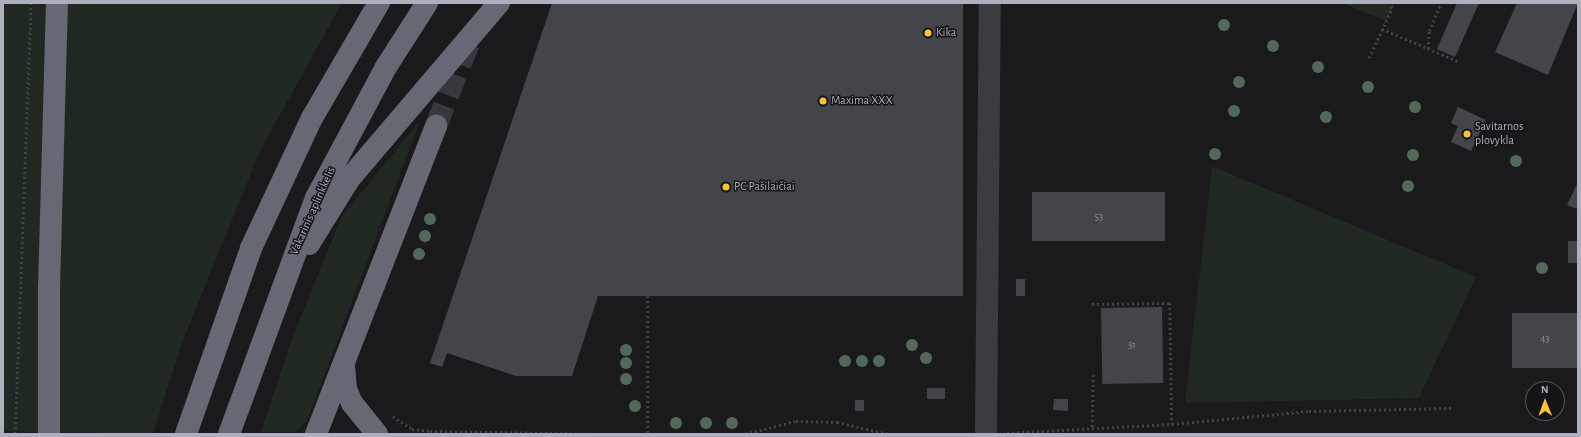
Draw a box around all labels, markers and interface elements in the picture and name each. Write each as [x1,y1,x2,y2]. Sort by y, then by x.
place label: Kika [936,26,956,40]
marker: Kika [923,28,933,38]
place label: Maxima XXX [831,94,893,108]
marker: Maxima XXX [818,96,828,106]
place label: Savitarnos plovykla [1475,120,1523,148]
marker: Savitarnos plovykla [1462,129,1472,139]
street label: Vakarinis aplinkkelis [287,165,339,257]
place label: PC Pašilaičiai [734,180,795,194]
marker: PC Pašilaičiai [721,182,731,192]
house number: 53 [1095,212,1103,224]
house number: 43 [1541,334,1549,346]
house number: 51 [1128,340,1136,352]
north arrow [1525,381,1565,421]
text: N [1541,384,1549,395]

